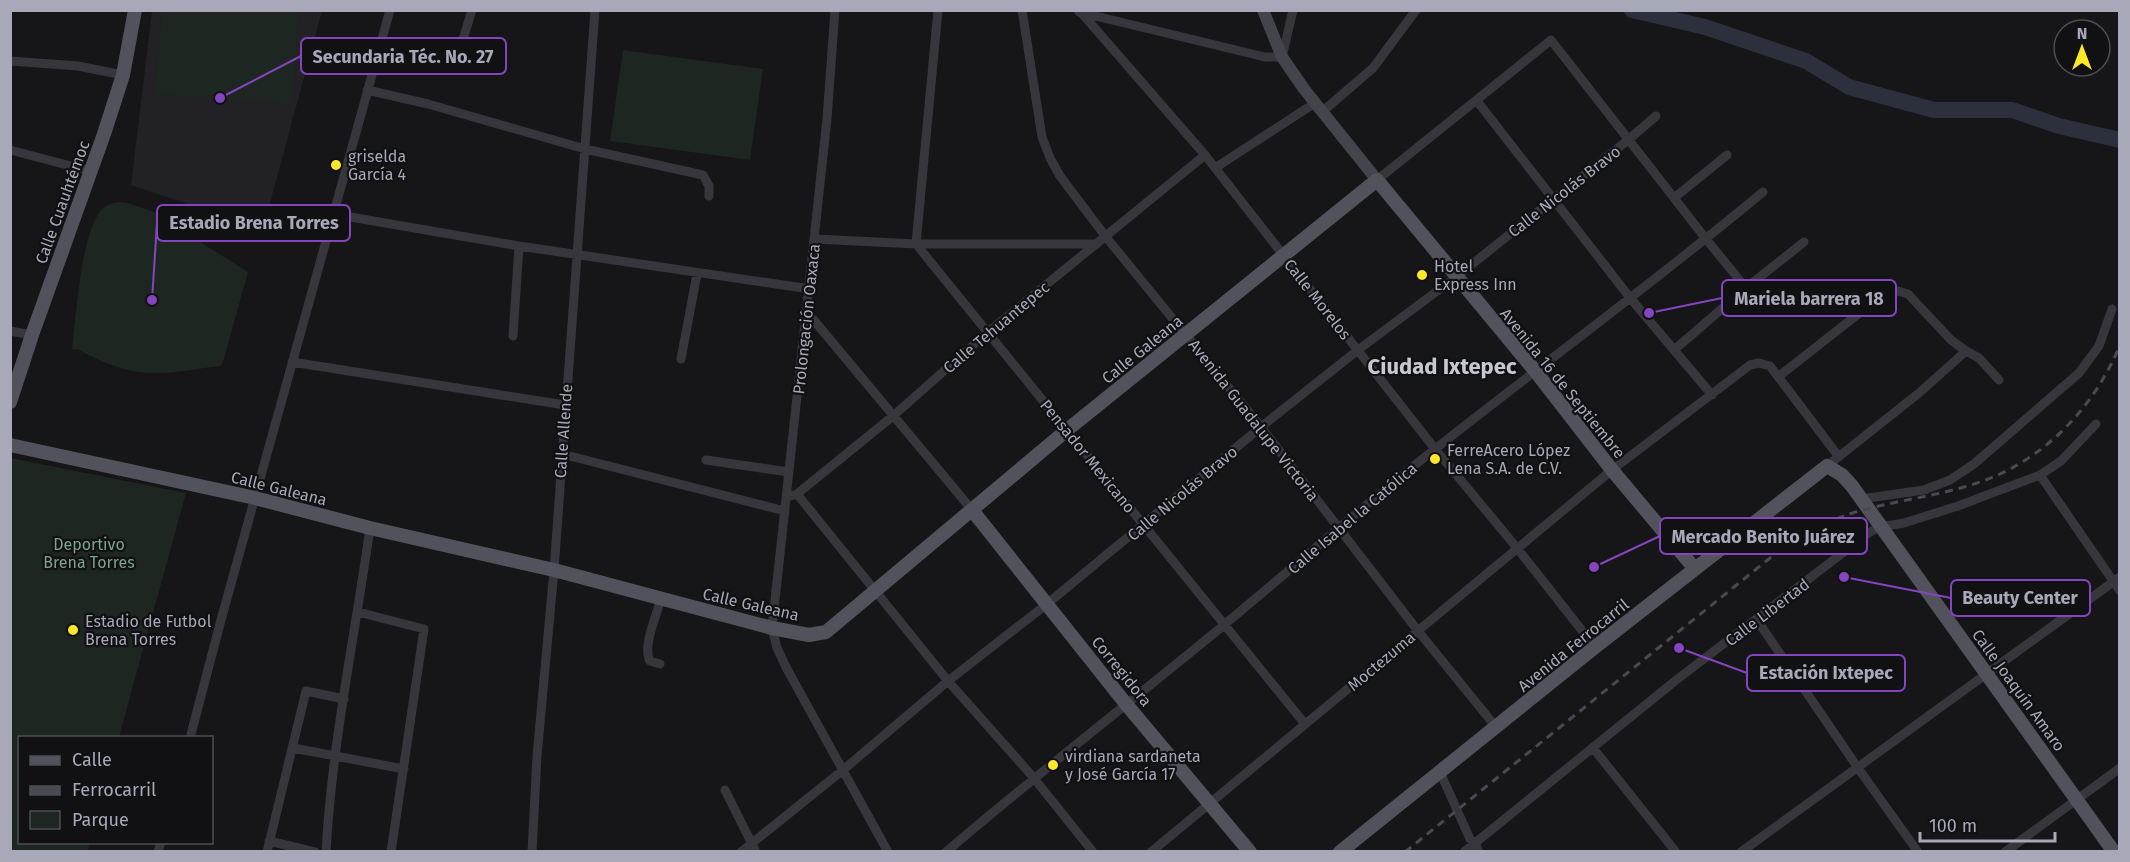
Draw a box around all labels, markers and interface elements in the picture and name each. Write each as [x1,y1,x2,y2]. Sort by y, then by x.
north arrow [2052,18,2112,78]
text: N [2077,24,2087,43]
callout: Secundaria Téc. No. 27 [301,38,506,74]
text: Secundaria Téc. No. 27 [313,46,494,68]
street label: Calle Cuauhtémoc [31,138,94,266]
street label: Calle Nicolás Bravo [1504,142,1624,241]
place label: griselda García 4 [348,147,407,184]
marker: griselda García 4 [329,158,343,172]
callout: Estadio Brena Torres [157,205,350,241]
text: Estadio Brena Torres [169,212,339,234]
street label: Prolongación Oaxaca [789,243,824,395]
street label: Calle Morelos [1280,255,1355,343]
place label: Hotel Express Inn [1434,257,1517,294]
marker: Hotel Express Inn [1415,268,1429,282]
street label: Calle Tehuantepec [939,277,1053,377]
callout: Mariela barrera 18 [1722,280,1896,316]
text: Mariela barrera 18 [1734,288,1884,310]
street label: Avenida 16 de Septiembre [1496,304,1629,462]
street label: Calle Galeana [1098,311,1186,388]
street label: Avenida Guadalupe Victoria [1185,336,1323,505]
district label: Ciudad Ixtepec [1368,353,1517,380]
street label: Calle Allende [551,383,576,479]
street label: Pensador Mexicano [1036,396,1139,517]
place label: FerreAcero López Lena S.A. de C.V. [1447,441,1570,478]
street label: Calle Nicolás Bravo [1124,442,1241,545]
marker: FerreAcero López Lena S.A. de C.V. [1428,452,1442,466]
street label: Calle Isabel la Católica [1284,459,1421,578]
street label: Calle Galeana [229,467,329,510]
callout: Mercado Benito Juárez [1660,518,1867,554]
text: Mercado Benito Juárez [1671,526,1855,548]
park label: Deportivo Brena Torres [43,535,135,572]
street label: Calle Libertad [1721,575,1813,650]
callout: Beauty Center [1951,580,2090,616]
street label: Calle Galeana [701,584,801,625]
text: Beauty Center [1962,587,2079,609]
street label: Avenida Ferrocarril [1514,595,1633,696]
place label: Estadio de Futbol Brena Torres [85,612,212,649]
marker: Estadio de Futbol Brena Torres [66,623,80,637]
street label: Calle Joaquín Amaro [1968,626,2069,755]
street label: Moctezuma [1344,628,1419,695]
street label: Corregidora [1088,632,1156,710]
callout: Estación Ixtepec [1747,655,1905,691]
text: Estación Ixtepec [1759,662,1893,684]
legend [18,736,213,844]
place label: virdiana sardaneta y José García 17 [1065,747,1201,784]
text: Calle [72,749,112,771]
marker: virdiana sardaneta y José García 17 [1046,758,1060,772]
text: Ferrocarril [72,779,156,801]
scale bar [1920,805,2055,843]
text: Parque [72,809,129,831]
text: 100 m [1929,815,1977,837]

